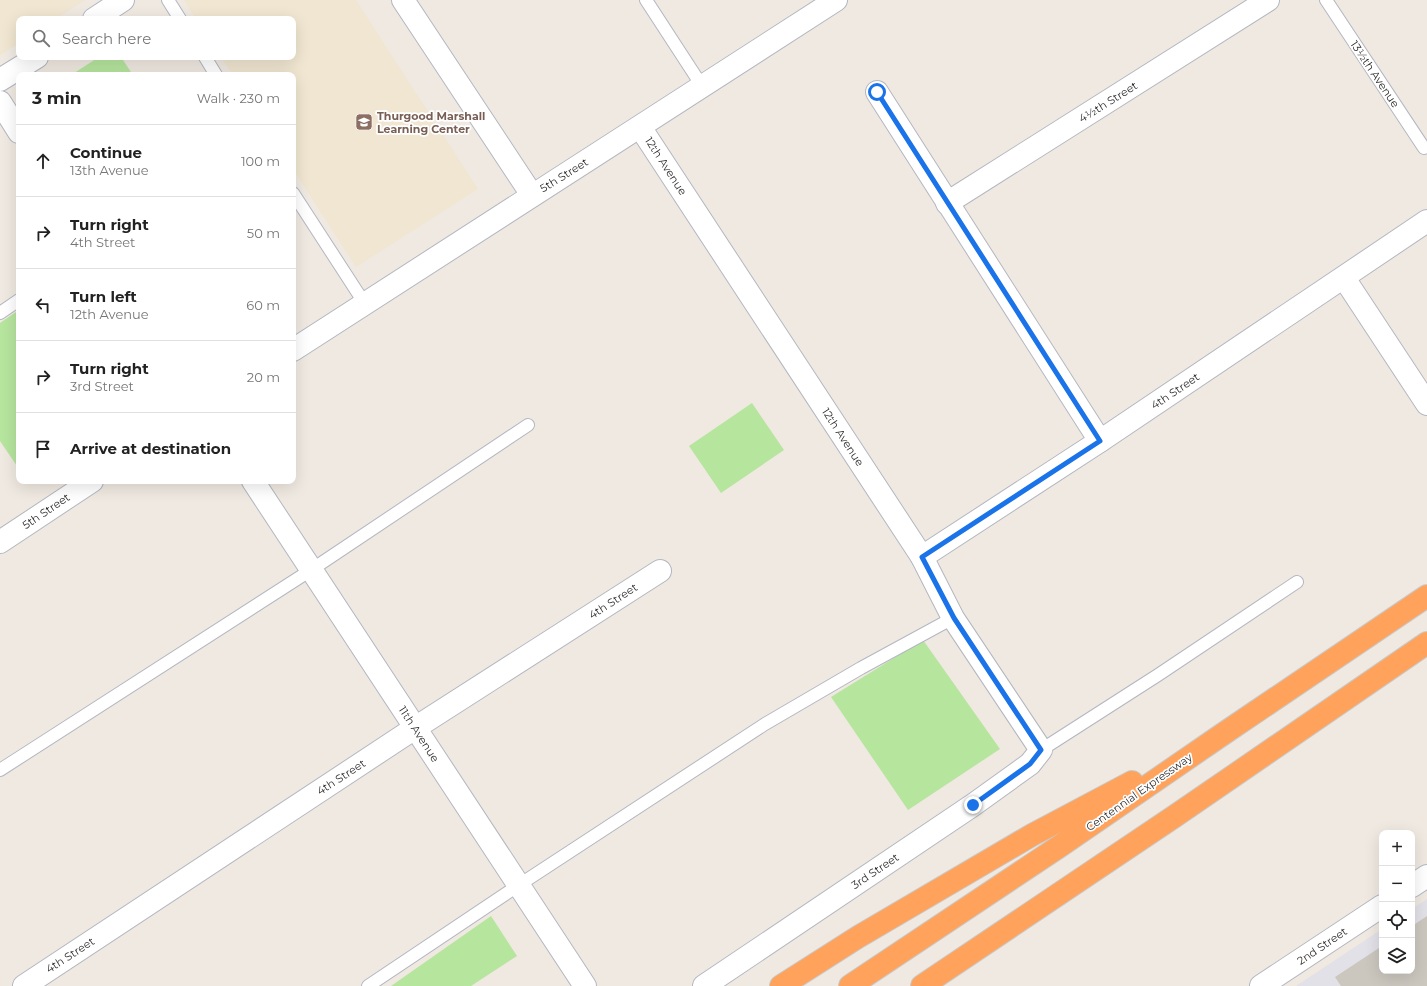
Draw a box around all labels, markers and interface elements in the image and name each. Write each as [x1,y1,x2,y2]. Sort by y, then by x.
search box [16,16,296,60]
icon: search [30,27,52,49]
text: Search here [62,29,151,48]
street label: 13½th Avenue [1347,38,1403,110]
street label: 4½th Street [1076,78,1140,126]
route start [868,83,886,101]
text: 3 min [32,88,82,108]
text: Walk · 230 m [197,90,280,106]
place label: Thurgood Marshall Learning Center [377,109,485,136]
school or university icon: Thurgood Marshall Learning Center [354,112,374,132]
street label: 12th Avenue [642,134,690,198]
text: Continue [70,143,142,162]
icon: ahead [32,150,54,172]
text: 100 m [241,153,280,169]
street label: 5th Street [537,154,591,195]
text: 13th Avenue [70,162,149,178]
text: Turn right [70,215,149,234]
icon: right [32,222,54,244]
text: 50 m [247,225,280,241]
text: 4th Street [70,234,135,250]
text: Turn left [70,287,137,306]
icon: left [32,294,54,316]
text: 60 m [246,297,280,313]
text: 12th Avenue [70,306,149,322]
text: Turn right [70,359,149,378]
icon: right [32,366,54,388]
text: 20 m [247,369,280,385]
street label: 4th Street [1148,369,1202,412]
text: 3rd Street [70,378,134,394]
street label: 12th Avenue [819,405,867,469]
icon: arrive [32,438,54,460]
text: Arrive at destination [70,439,231,458]
street label: 5th Street [20,490,73,532]
street label: 4th Street [586,580,640,622]
street label: 11th Avenue [396,703,443,765]
street label: Centennial Expressway [1083,750,1195,834]
street label: 4th Street [314,756,368,798]
route end [964,796,982,814]
map controls [1379,830,1415,974]
button: + [1379,830,1415,866]
street label: 3rd Street [849,850,902,892]
button: − [1379,866,1415,902]
button: locate [1379,902,1415,938]
street label: 2nd Street [1294,924,1350,968]
street label: 4th Street [43,934,97,976]
button: layers [1379,938,1415,974]

